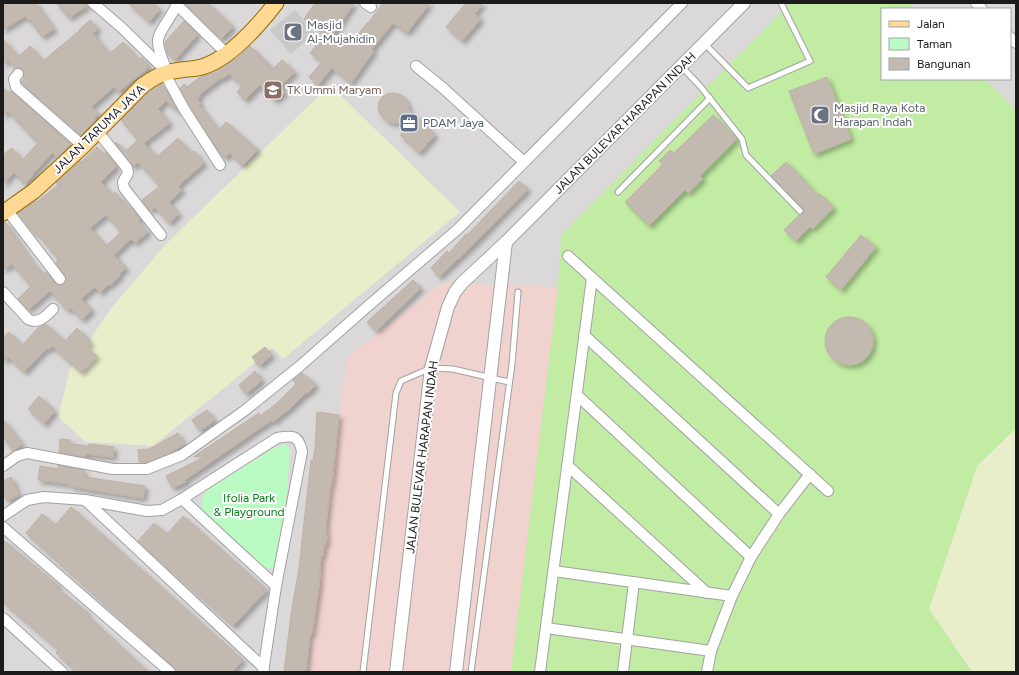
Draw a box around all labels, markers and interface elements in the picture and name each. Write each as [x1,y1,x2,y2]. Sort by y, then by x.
legend [881,8,1011,80]
text: Jalan [917,17,945,31]
place label: Masjid Al-Mujahidin [307,18,375,46]
mosque icon: Masjid Al-Mujahidin [282,21,304,43]
text: Taman [917,37,952,51]
street label: JALAN BULEVAR HARAPAN INDAH [551,49,699,197]
text: Bangunan [917,57,971,71]
school or university icon: TK Ummi Maryam [262,79,284,101]
street label: JALAN TARUMA JAYA [50,82,148,176]
place label: TK Ummi Maryam [287,83,381,97]
place label: Masjid Raya Kota Harapan Indah [834,101,925,129]
mosque icon: Masjid Raya Kota Harapan Indah [809,104,831,126]
office icon: PDAM Jaya [398,112,420,134]
place label: PDAM Jaya [423,116,484,130]
street label: JALAN BULEVAR HARAPAN INDAH [403,360,441,554]
park label: Ifolia Park & Playground [214,491,284,519]

